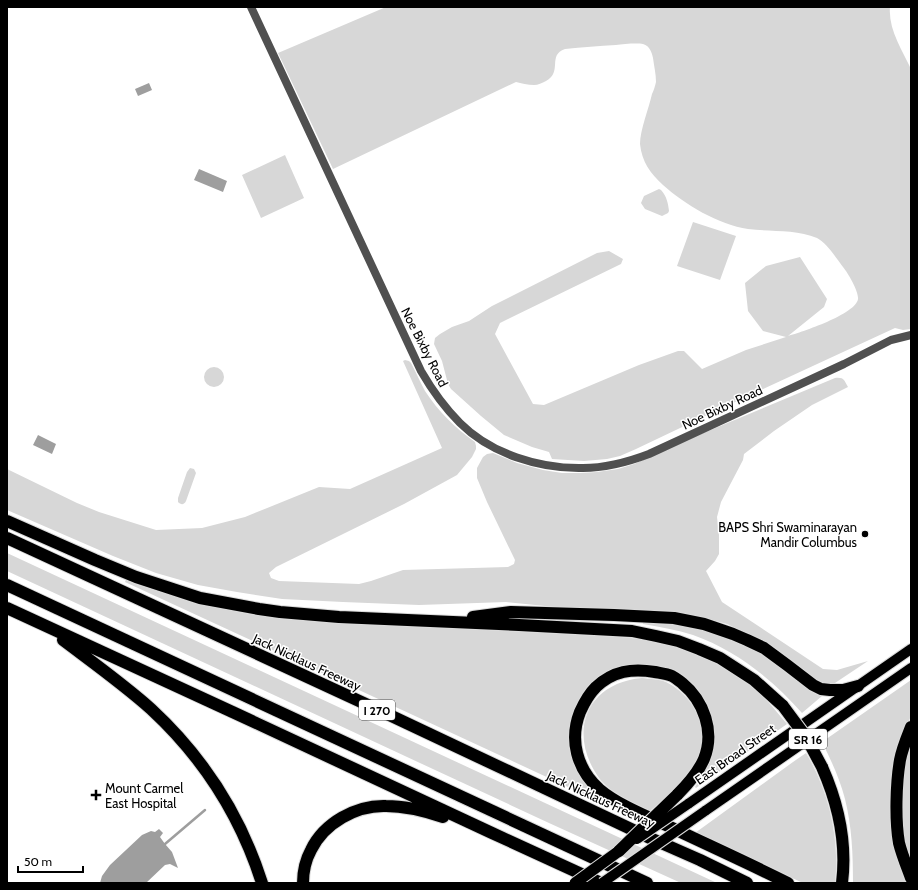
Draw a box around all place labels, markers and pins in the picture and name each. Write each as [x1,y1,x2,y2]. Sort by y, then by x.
place label: BAPS Shri Swaminarayan Mandir Columbus [718,519,858,550]
marker: BAPS Shri Swaminarayan Mandir Columbus [860,529,870,539]
place label: Mount Carmel East Hospital [105,780,183,811]
marker: Mount Carmel East Hospital [90,789,102,801]

